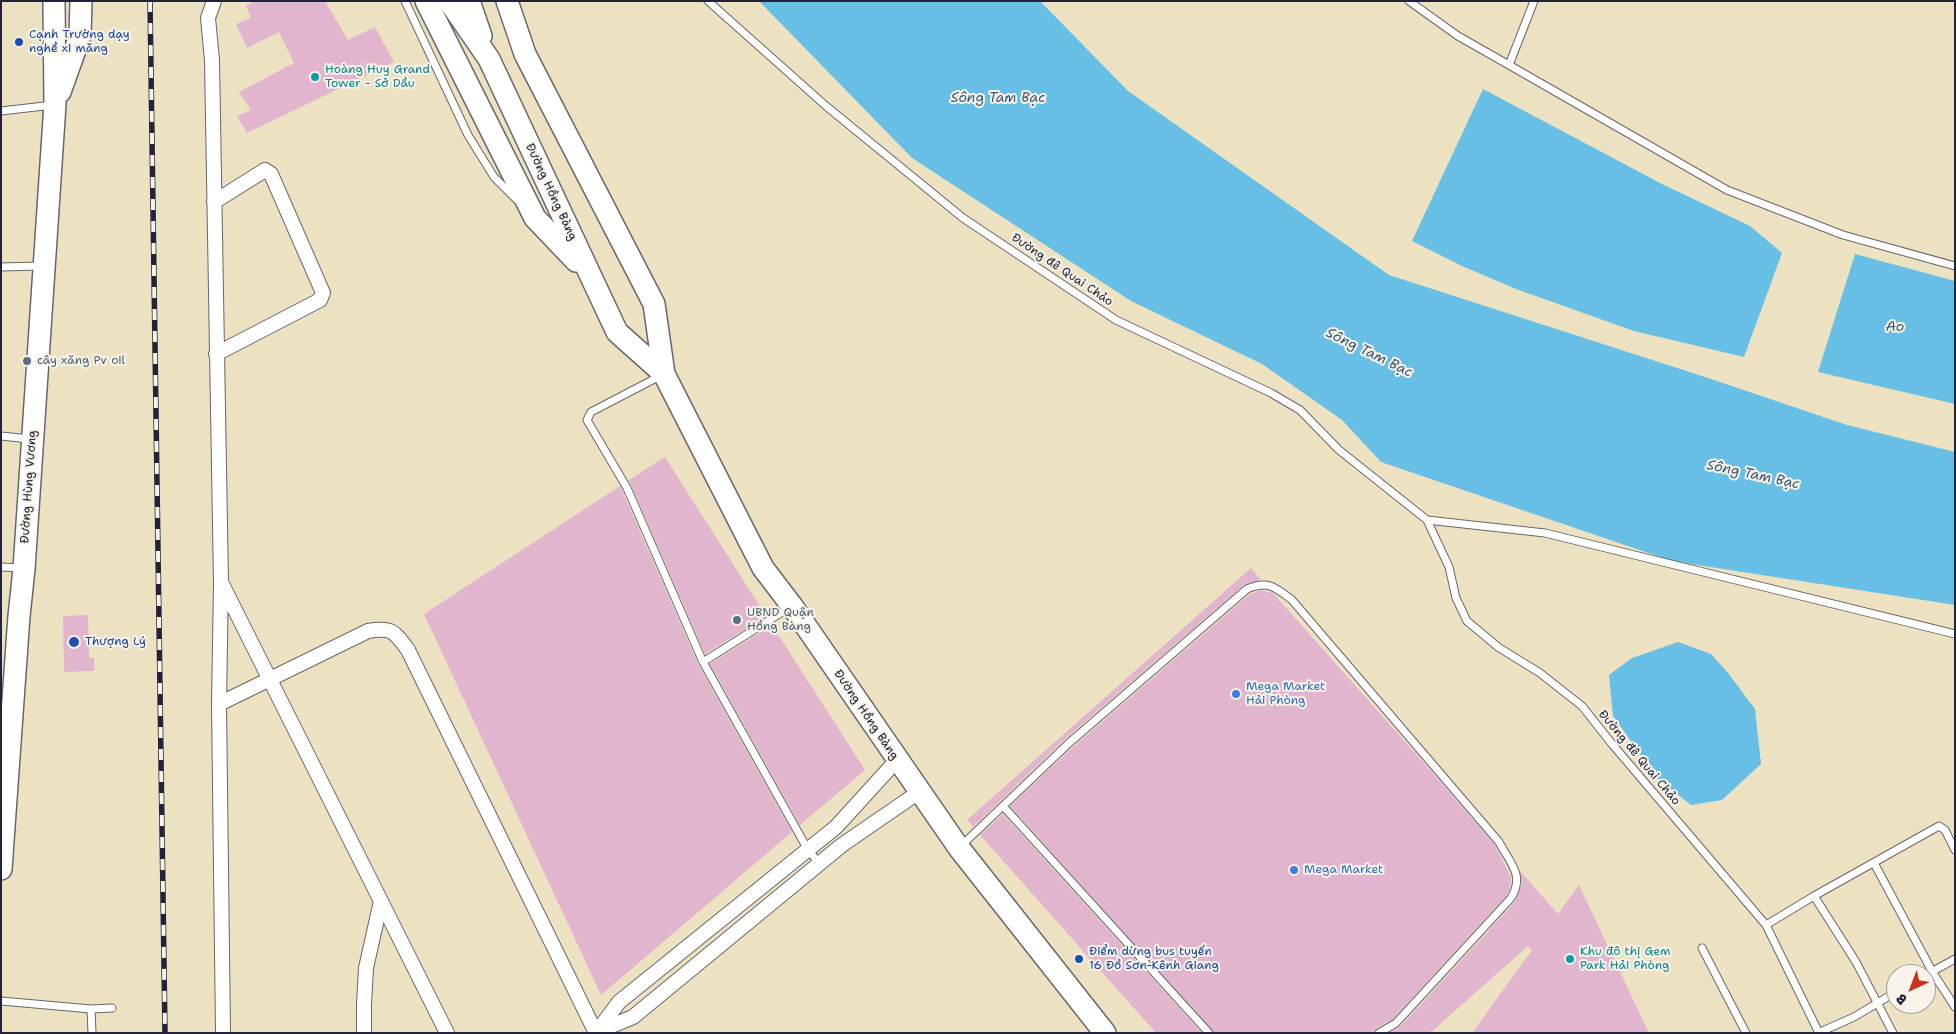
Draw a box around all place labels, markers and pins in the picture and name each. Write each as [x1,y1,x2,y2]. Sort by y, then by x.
place label: Cạnh Trường dạy nghề xi măng [29,28,130,56]
marker: Cạnh Trường dạy nghề xi măng [13,36,25,48]
place label: Hoàng Huy Grand Tower - Sở Dầu [325,63,430,91]
marker: Hoàng Huy Grand Tower - Sở Dầu [309,71,321,83]
place label: cây xăng Pv oil [37,354,125,368]
marker: cây xăng Pv oil [21,355,33,367]
place label: UBND Quận Hồng Bàng [747,606,814,634]
marker: UBND Quận Hồng Bàng [731,614,743,626]
marker: Thượng Lý [67,635,81,649]
place label: Thượng Lý [85,635,146,649]
place label: Mega Market Hải Phòng [1246,680,1325,708]
marker: Mega Market Hải Phòng [1230,688,1242,700]
place label: Mega Market [1304,863,1383,877]
marker: Mega Market [1288,864,1300,876]
place label: Điểm dừng bus tuyến 16 Đồ Sơn-Kênh Giang [1089,945,1219,973]
place label: Khu đô thị Gem Park Hải Phòng [1580,945,1671,973]
marker: Điểm dừng bus tuyến 16 Đồ Sơn-Kênh Giang [1073,953,1085,965]
marker: Khu đô thị Gem Park Hải Phòng [1564,953,1576,965]

